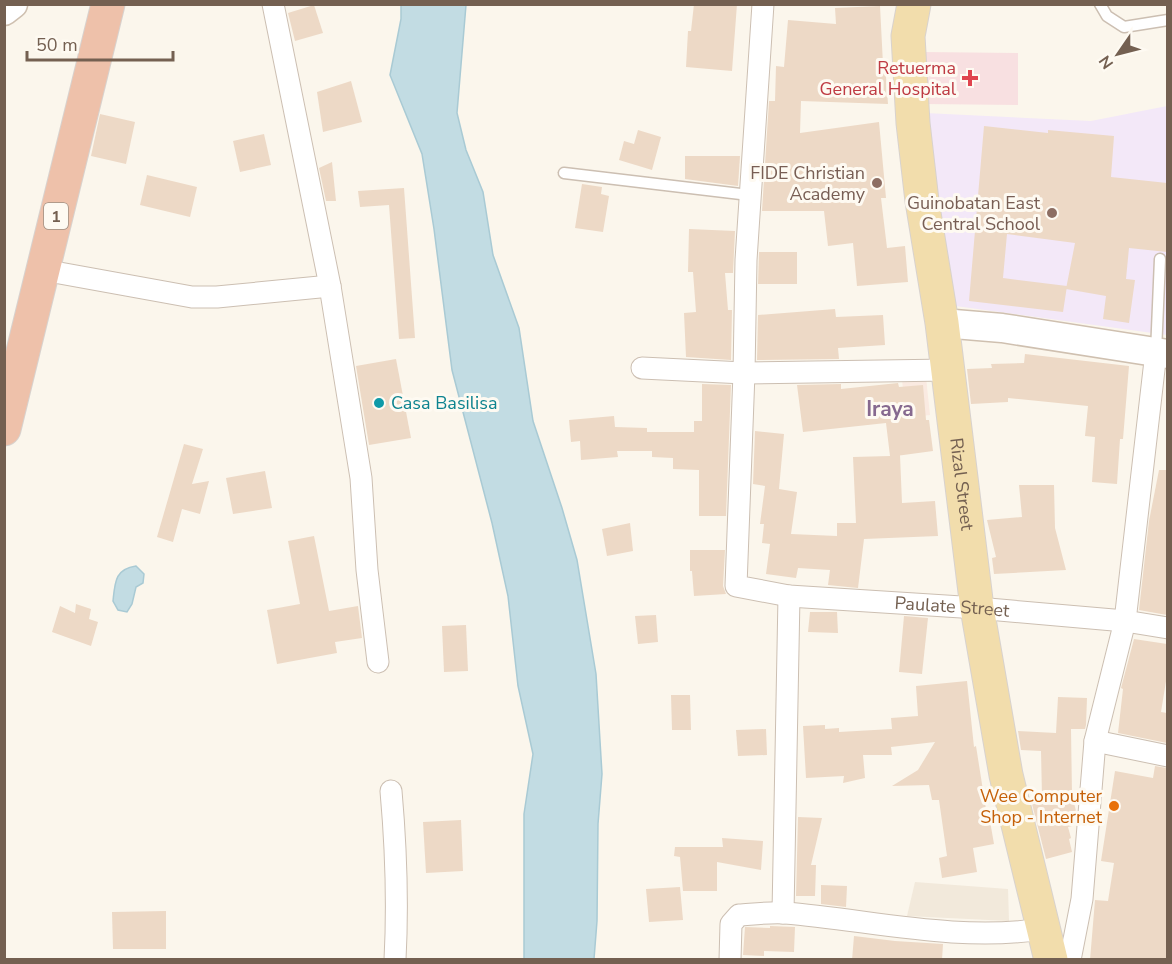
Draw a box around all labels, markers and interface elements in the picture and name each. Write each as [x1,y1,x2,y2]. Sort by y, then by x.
scale bar [27,24,172,62]
north arrow [1088,24,1148,84]
text: 50 m [36,33,78,57]
text: N [1094,51,1119,73]
place label: Retuerma General Hospital [820,56,957,101]
marker: Retuerma General Hospital [961,69,979,87]
place label: FIDE Christian Academy [750,161,866,206]
marker: FIDE Christian Academy [870,176,884,190]
place label: Guinobatan East Central School [907,191,1041,236]
road number: 1 [44,203,68,229]
marker: Guinobatan East Central School [1045,206,1059,220]
place label: Casa Basilisa [391,391,497,415]
district label: Iraya [866,395,914,423]
marker: Casa Basilisa [372,396,386,410]
street label: Rizal Street [944,436,979,532]
street label: Paulate Street [894,591,1011,623]
place label: Wee Computer Shop - Internet [980,784,1103,829]
marker: Wee Computer Shop - Internet [1107,799,1121,813]

